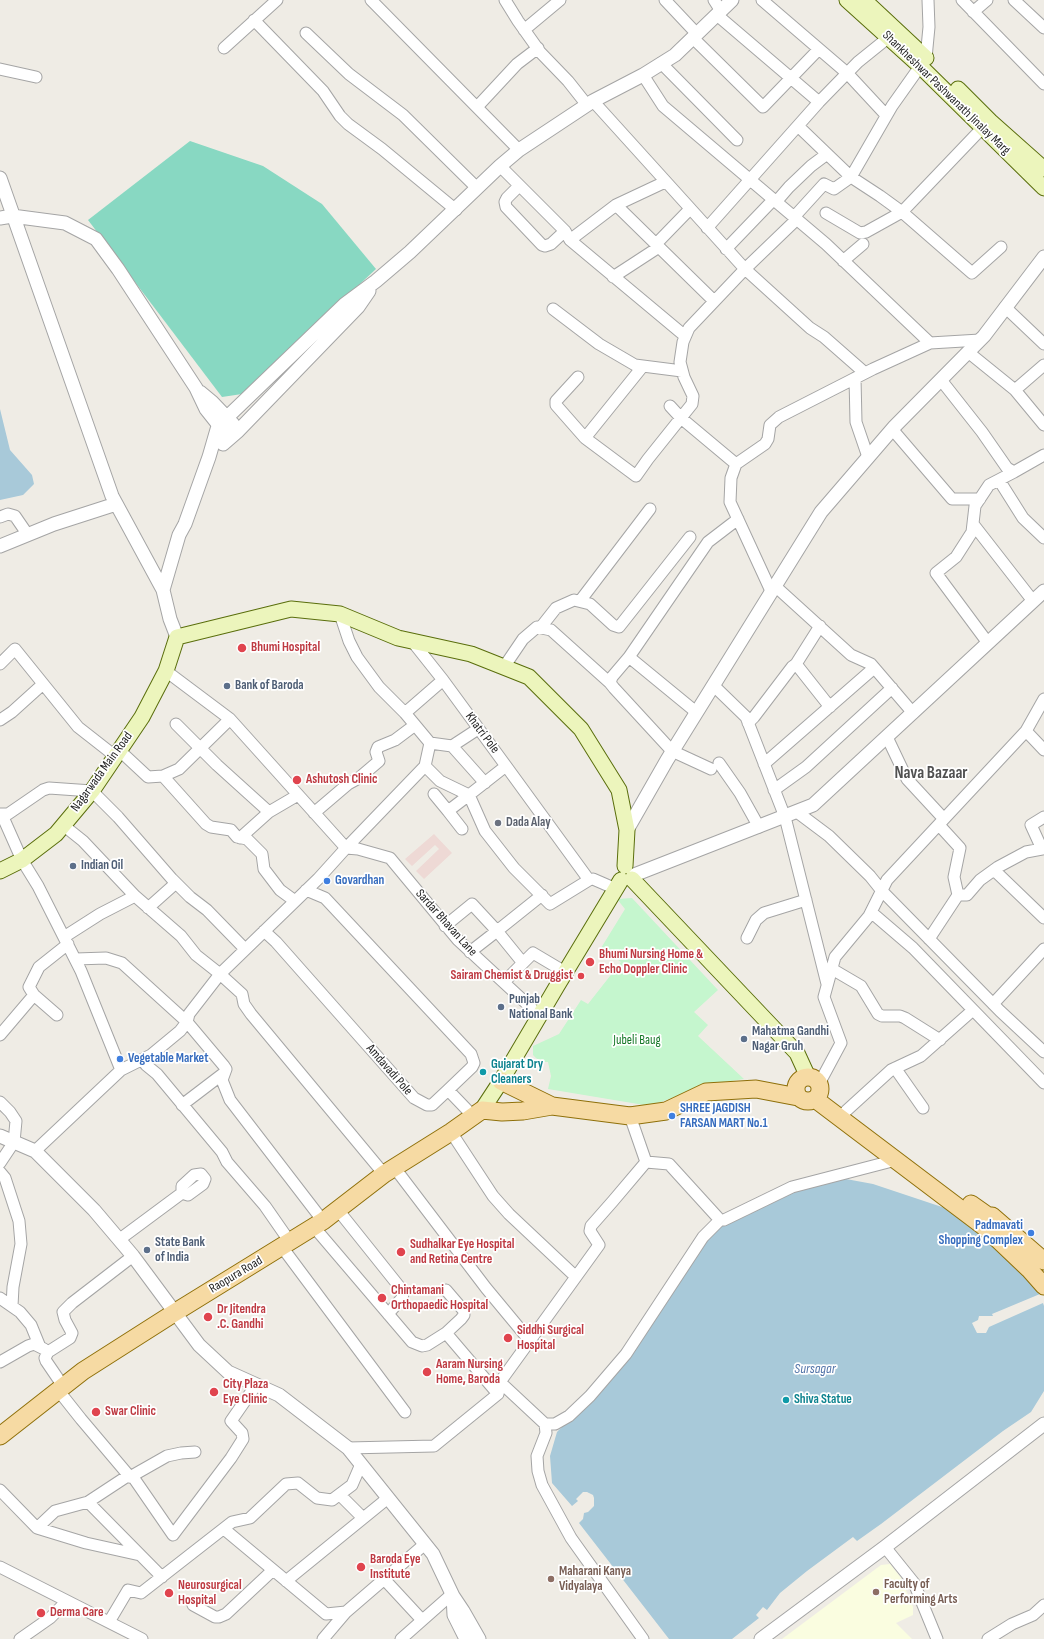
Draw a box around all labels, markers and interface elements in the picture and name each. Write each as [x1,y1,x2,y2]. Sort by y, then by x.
street label: Shankheshwar Pashwanath Jinalay Marg [879,28,1013,158]
place label: Bhumi Hospital [251,640,320,656]
marker: Bhumi Hospital [236,642,248,654]
place label: Bank of Baroda [235,678,304,694]
marker: Bank of Baroda [222,681,232,691]
street label: Khatri Pole [462,709,502,757]
street label: Nagarwada Main Road [68,729,136,815]
district label: Nava Bazaar [894,764,968,784]
place label: Ashutosh Clinic [306,772,377,788]
marker: Ashutosh Clinic [291,774,303,786]
place label: Dada Alay [506,815,551,831]
marker: Dada Alay [493,818,503,828]
place label: Indian Oil [81,858,123,874]
marker: Indian Oil [68,861,78,871]
place label: Govardhan [335,873,384,889]
marker: Govardhan [322,876,332,886]
street label: Sardar Bhavan Lane [412,886,480,960]
place label: Bhumi Nursing Home & Echo Doppler Clinic [599,947,703,978]
marker: Bhumi Nursing Home & Echo Doppler Clinic [584,956,596,968]
place label: Sairam Chemist & Druggist [450,968,573,984]
marker: Sairam Chemist & Druggist [576,971,586,981]
place label: Punjab National Bank [509,992,572,1023]
marker: Punjab National Bank [496,1002,506,1012]
place label: Mahatma Gandhi Nagar Gruh [752,1024,829,1055]
park label: Jubeli Baug [613,1033,661,1049]
marker: Mahatma Gandhi Nagar Gruh [739,1034,749,1044]
street label: Amdavadi Pole [363,1041,415,1099]
place label: Vegetable Market [128,1051,208,1067]
marker: Vegetable Market [115,1054,125,1064]
place label: Gujarat Dry Cleaners [491,1057,543,1088]
marker: Gujarat Dry Cleaners [478,1067,488,1077]
place label: SHREE JAGDISH FARSAN MART No.1 [680,1101,768,1132]
marker: SHREE JAGDISH FARSAN MART No.1 [667,1111,677,1121]
place label: Padmavati Shopping Complex [939,1218,1023,1249]
marker: Padmavati Shopping Complex [1026,1228,1036,1238]
place label: State Bank of India [155,1235,205,1266]
place label: Sudhalkar Eye Hospital and Retina Centre [410,1237,514,1268]
marker: State Bank of India [142,1245,152,1255]
marker: Sudhalkar Eye Hospital and Retina Centre [395,1246,407,1258]
street label: Raopura Road [207,1253,265,1297]
place label: Chintamani Orthopaedic Hospital [391,1283,488,1314]
marker: Chintamani Orthopaedic Hospital [376,1292,388,1304]
place label: Dr Jitendra .C. Gandhi [217,1302,266,1333]
marker: Dr Jitendra .C. Gandhi [202,1311,214,1323]
place label: Siddhi Surgical Hospital [517,1323,584,1354]
marker: Siddhi Surgical Hospital [502,1332,514,1344]
place label: Aaram Nursing Home, Baroda [436,1357,503,1388]
water label: Sursagar [794,1361,836,1377]
marker: Aaram Nursing Home, Baroda [421,1366,433,1378]
place label: City Plaza Eye Clinic [223,1377,268,1408]
marker: City Plaza Eye Clinic [208,1386,220,1398]
place label: Shiva Statue [794,1392,852,1408]
marker: Shiva Statue [781,1395,791,1405]
place label: Swar Clinic [105,1404,156,1420]
marker: Swar Clinic [90,1406,102,1418]
place label: Baroda Eye Institute [370,1552,421,1583]
marker: Baroda Eye Institute [355,1561,367,1573]
place label: Maharani Kanya Vidyalaya [559,1564,631,1595]
marker: Maharani Kanya Vidyalaya [546,1574,556,1584]
place label: Faculty of Performing Arts [884,1577,958,1608]
place label: Neurosurgical Hospital [178,1578,242,1609]
marker: Neurosurgical Hospital [163,1587,175,1599]
marker: Faculty of Performing Arts [871,1587,881,1597]
place label: Derma Care [50,1605,104,1621]
marker: Derma Care [35,1607,47,1619]

